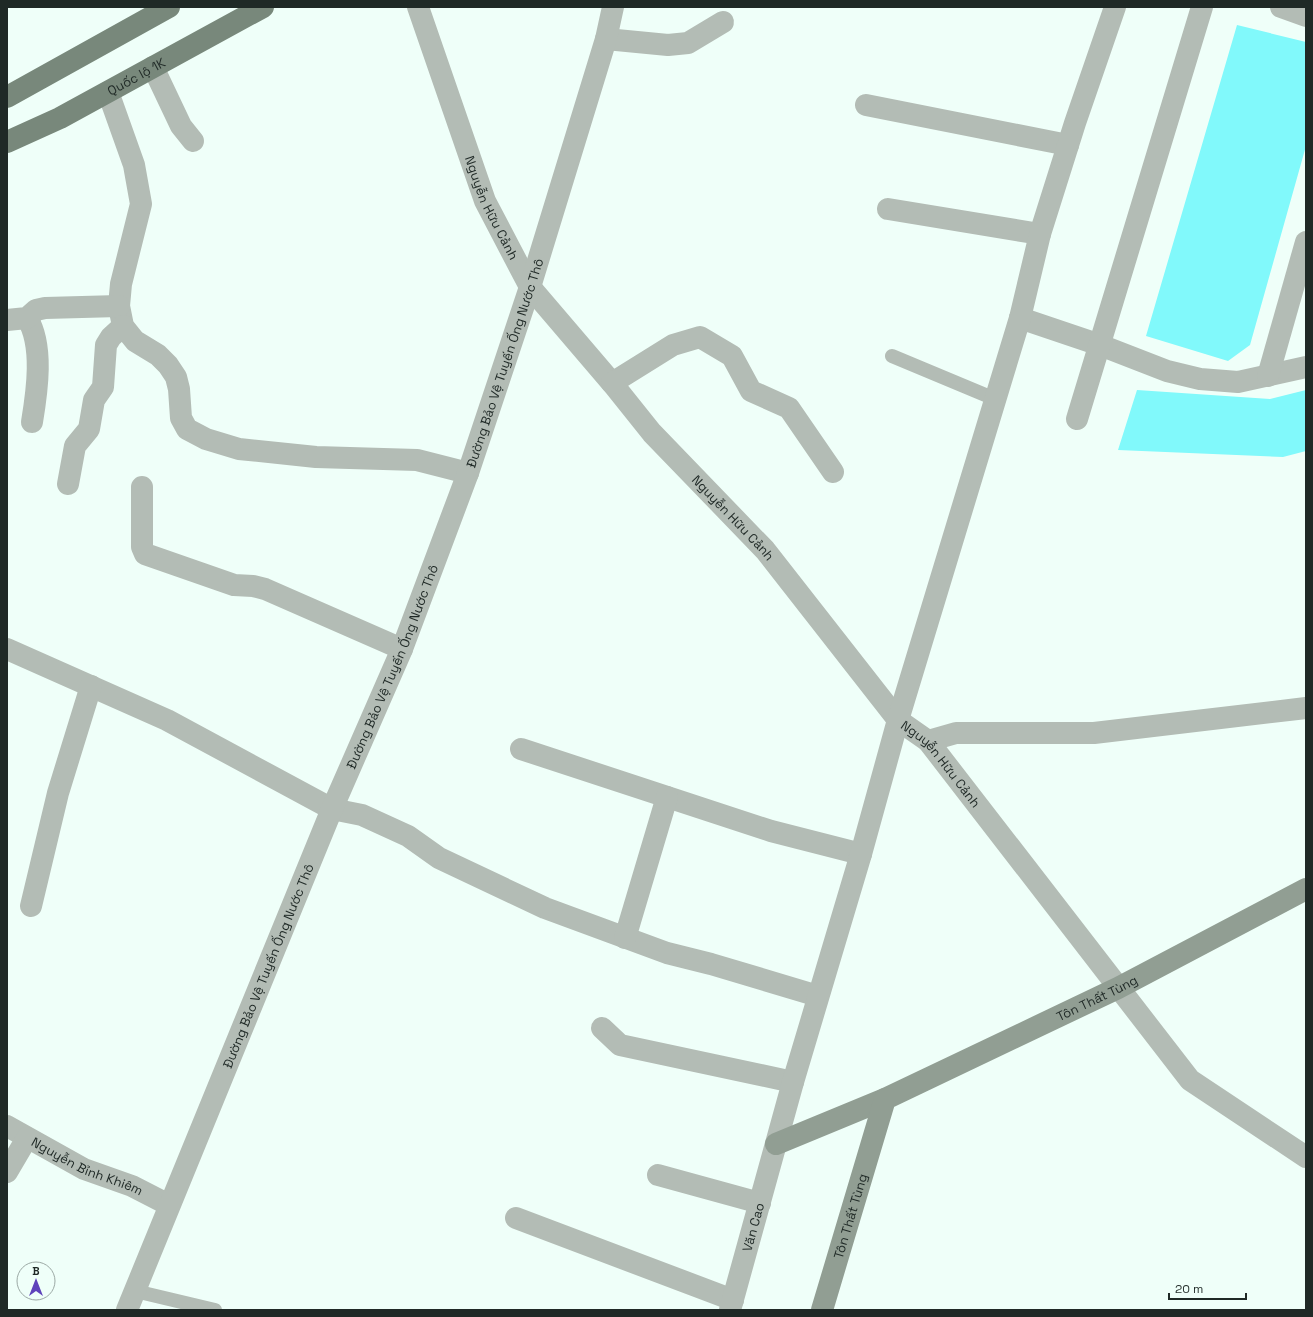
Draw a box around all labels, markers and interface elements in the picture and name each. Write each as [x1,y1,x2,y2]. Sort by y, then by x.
street label: Quốc lộ 1K [104,54,168,99]
street label: Nguyễn Hữu Cảnh [462,153,523,262]
street label: Đường Bảo Vệ Tuyến Ống Nước Thô [462,256,547,470]
street label: Nguyễn Hữu Cảnh [688,471,778,564]
street label: Đường Bảo Vệ Tuyến Ống Nước Thô [342,562,442,771]
street label: Nguyễn Hữu Cảnh [898,716,985,811]
street label: Đường Bảo Vệ Tuyến Ống Nước Thô [218,861,317,1071]
street label: Tôn Thất Tùng [1054,971,1140,1025]
street label: Nguyễn Bỉnh Khiêm [29,1133,146,1199]
street label: Tôn Thất Tùng [829,1171,871,1261]
street label: Văn Cao [738,1201,768,1254]
north arrow [16,1261,56,1301]
text: B [32,1264,40,1278]
scale bar [1169,1275,1246,1301]
text: 20 m [1175,1281,1203,1297]

